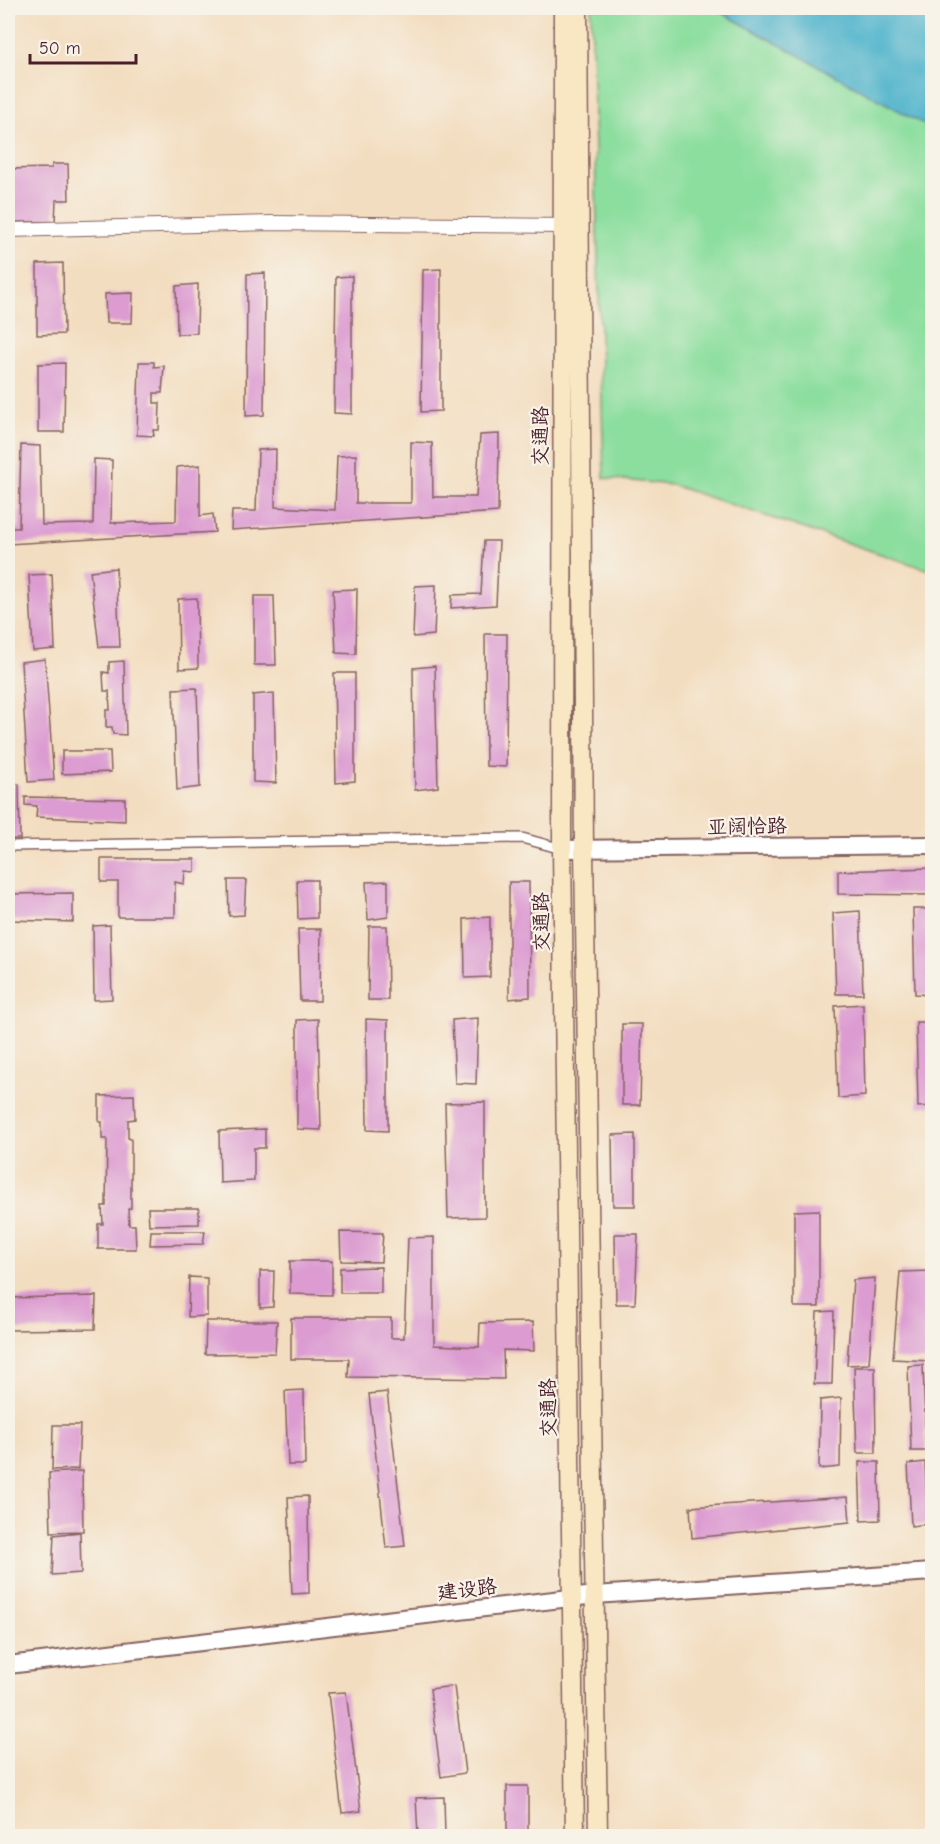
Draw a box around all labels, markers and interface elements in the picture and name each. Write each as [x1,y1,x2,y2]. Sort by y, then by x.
scale bar [30,27,136,65]
text: 50 m [39,38,81,59]
street label: 交通路 [529,405,552,466]
street label: 亚阔恰路 [707,814,788,839]
street label: 交通路 [529,891,554,952]
street label: 交通路 [536,1377,561,1438]
street label: 建设路 [436,1574,499,1605]

